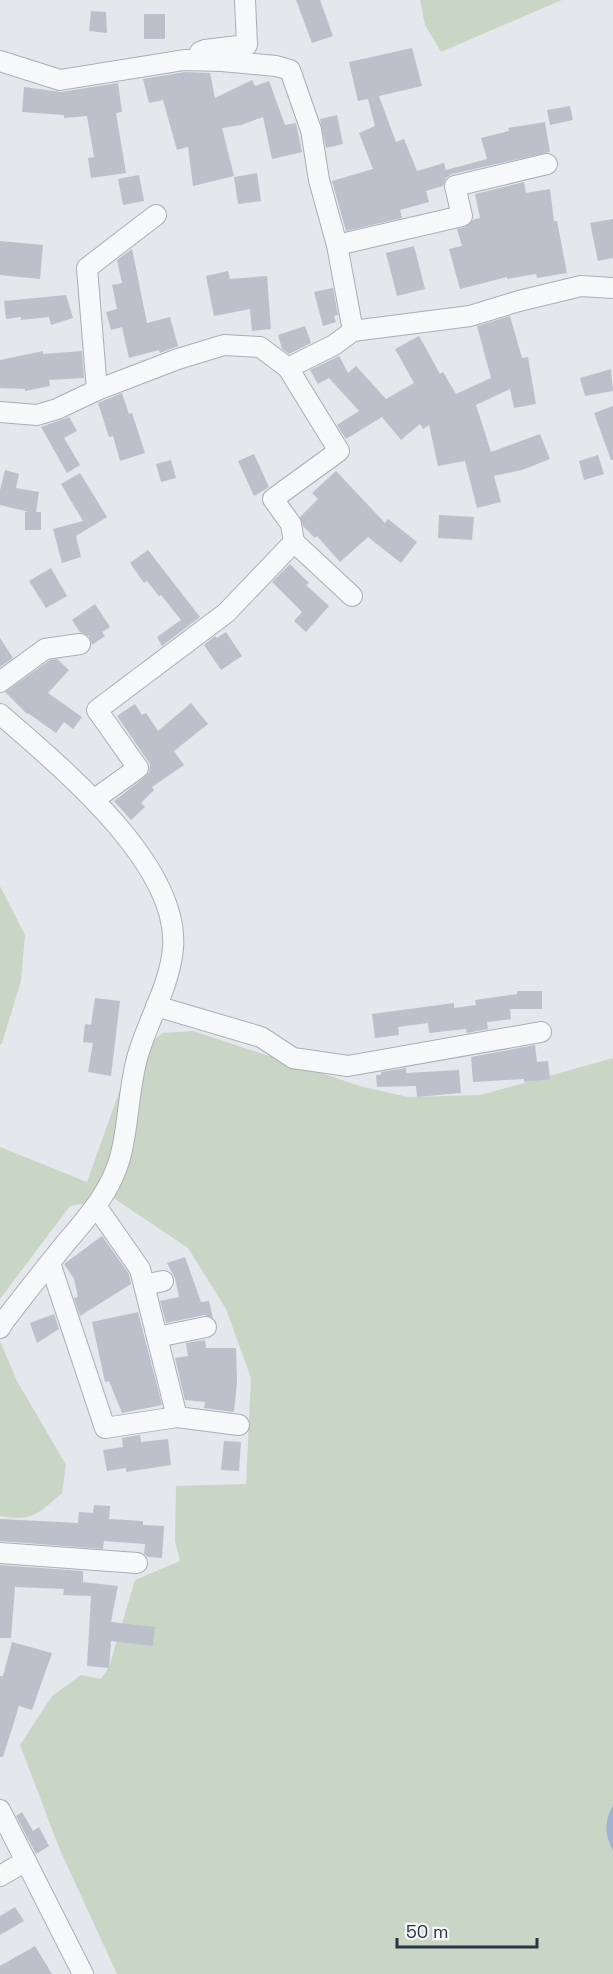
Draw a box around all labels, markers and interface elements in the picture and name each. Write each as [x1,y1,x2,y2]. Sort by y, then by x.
scale bar [397,1911,536,1949]
text: 50 m [406,1920,448,1943]

